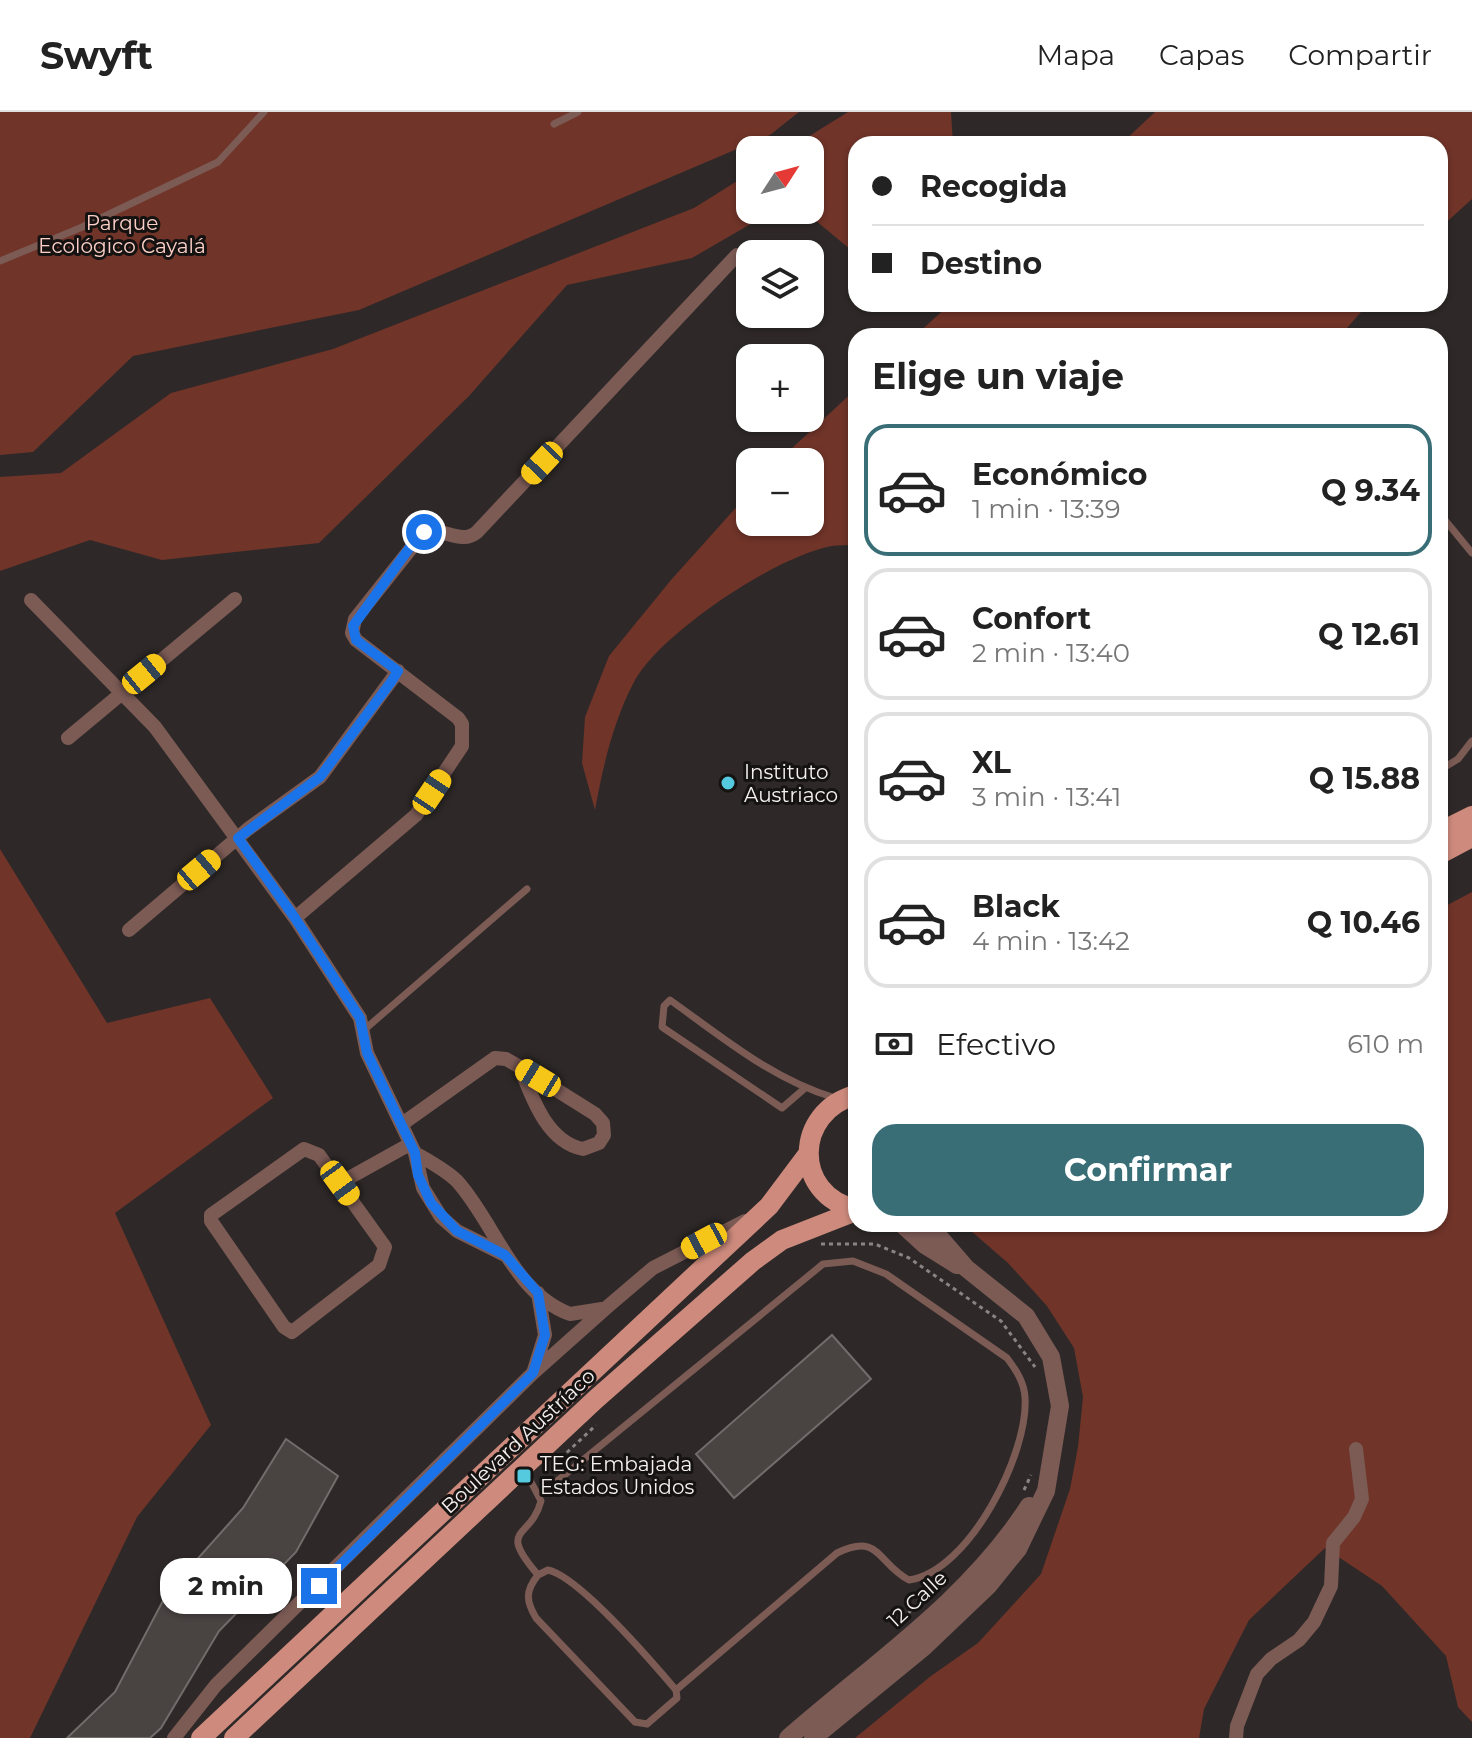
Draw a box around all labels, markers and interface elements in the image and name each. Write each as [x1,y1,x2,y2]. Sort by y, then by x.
text: Swyft [40,32,153,79]
text: Mapa [1036,38,1115,72]
text: Capas [1159,38,1244,72]
text: Compartir [1288,38,1432,72]
north arrow [736,136,824,224]
map controls [736,136,824,536]
text: Recogida [920,168,1067,205]
park label: Parque Ecológico Cayalá [38,211,206,258]
button: layers [736,240,824,328]
text: Destino [920,245,1042,282]
button: + [736,344,824,432]
text: Elige un viaje [872,354,1124,398]
car [517,437,567,489]
button: − [736,448,824,536]
icon: car [876,454,948,526]
text: Económico [972,456,1147,493]
text: Q 9.34 [1321,472,1420,509]
text: 1 min · 13:39 [972,493,1121,525]
route start [406,514,442,550]
icon: car [876,598,948,670]
text: Confort [972,600,1091,637]
text: Q 12.61 [1318,616,1420,653]
text: 2 min · 13:40 [972,637,1130,669]
car [118,650,170,698]
icon: car [876,742,948,814]
text: XL [972,744,1011,781]
place label: Instituto Austriaco [744,760,838,807]
text: Q 15.88 [1309,760,1420,797]
car [409,765,455,819]
marker: Instituto Austriaco [719,774,737,792]
text: 3 min · 13:41 [972,781,1121,813]
car [173,845,225,895]
icon: car [876,886,948,958]
text: Black [972,888,1060,925]
text: Q 10.46 [1307,904,1420,941]
text: 4 min · 13:42 [972,925,1130,957]
icon: cash [872,1022,916,1066]
text: Efectivo [936,1026,1056,1063]
text: 610 m [1347,1028,1424,1060]
car [511,1055,565,1101]
button: Confirmar [872,1124,1424,1216]
car [316,1157,364,1209]
car [677,1219,731,1263]
street label: Boulevard Austríaco [436,1364,600,1518]
place label: TEG: Embajada Estados Unidos [540,1452,694,1499]
marker: TEG: Embajada Estados Unidos [515,1467,533,1485]
callout: 2 min [159,1558,291,1614]
street label: 12 Calle [882,1566,952,1632]
route end [301,1568,337,1604]
text: 2 min [188,1570,264,1602]

